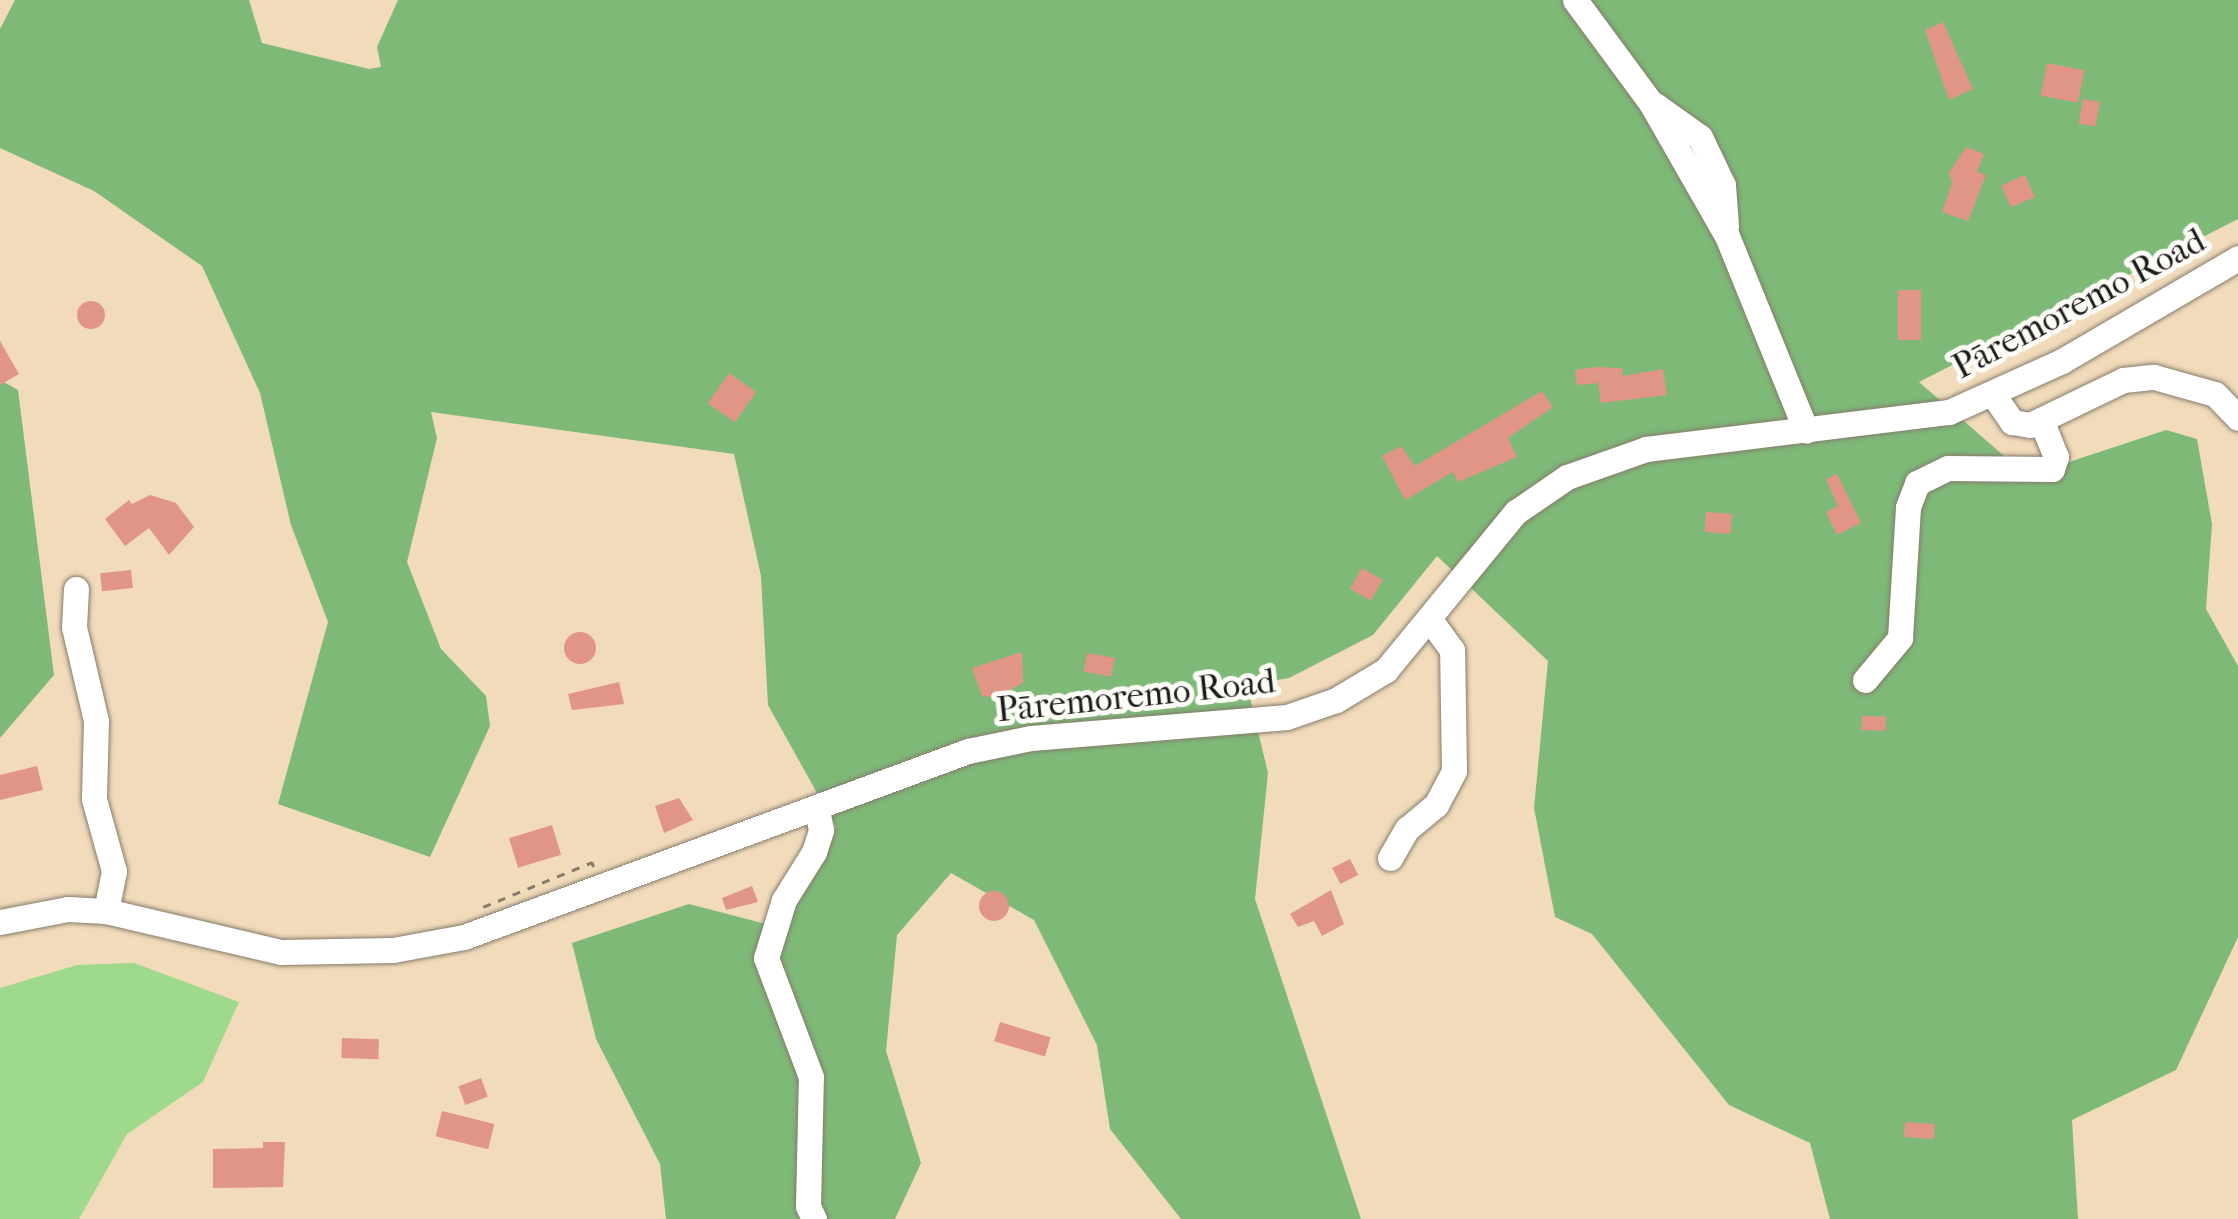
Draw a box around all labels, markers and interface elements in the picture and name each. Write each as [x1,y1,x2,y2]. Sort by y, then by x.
street label: Pāremoremo Road [1946,220,2212,388]
street label: Pāremoremo Road [995,660,1277,732]

